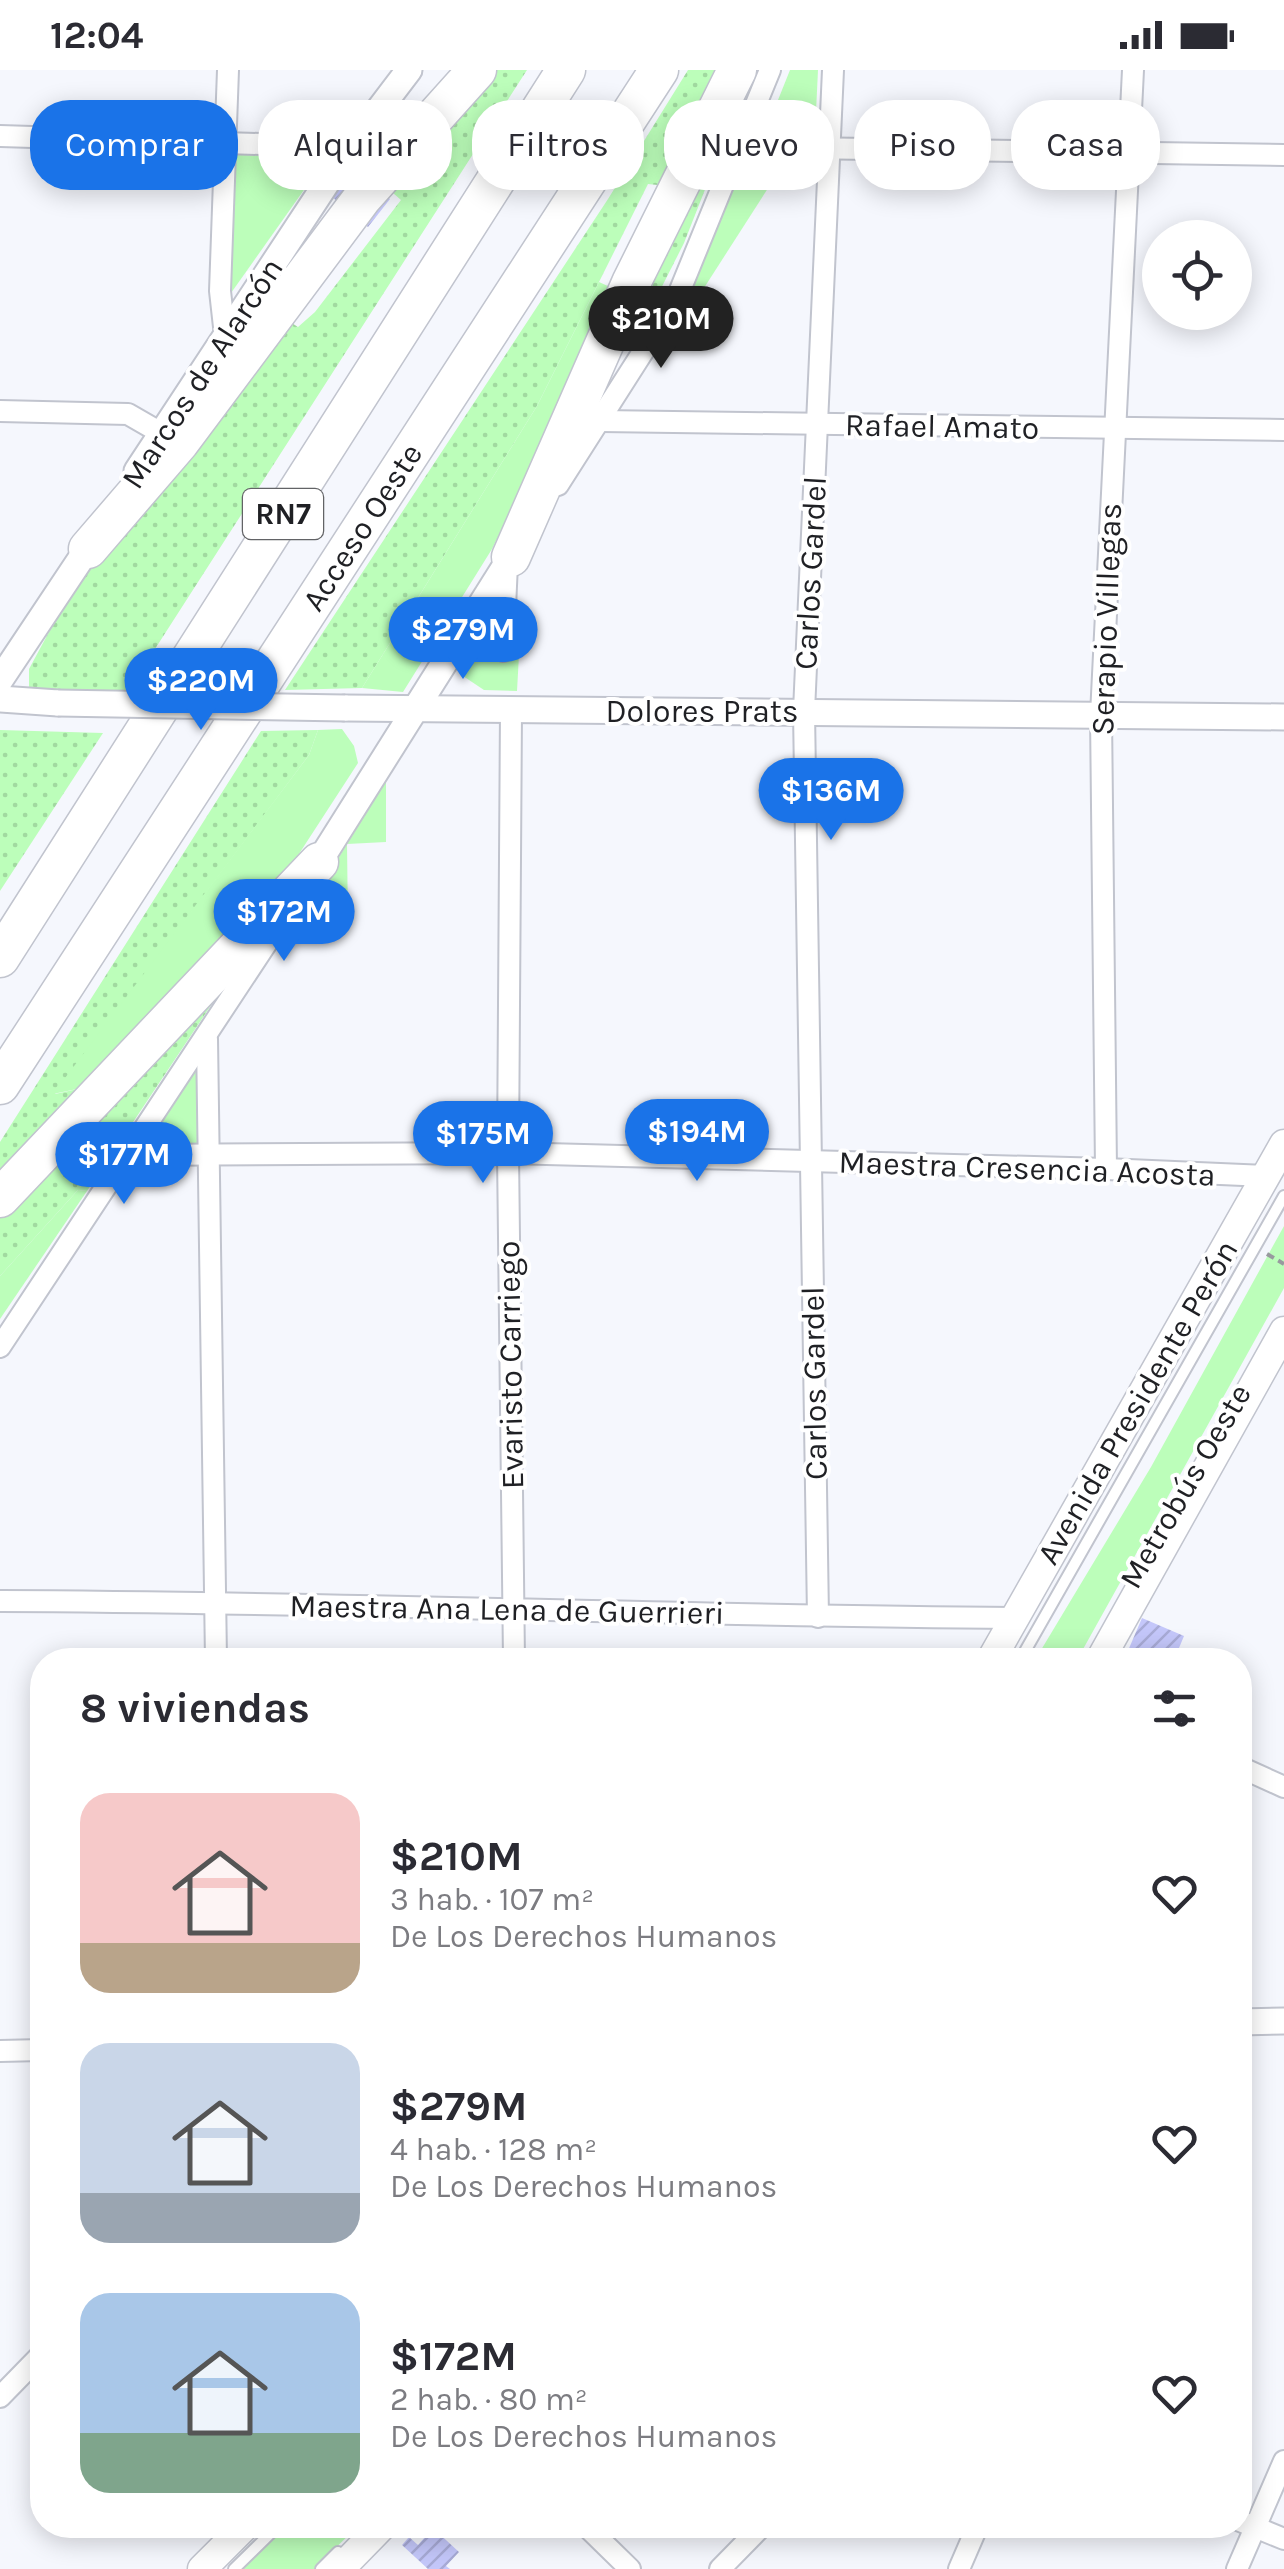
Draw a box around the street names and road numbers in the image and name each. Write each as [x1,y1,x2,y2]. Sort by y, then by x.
street label: Marcos de Alarcón [114,251,291,496]
street label: Rafael Amato [845,406,1039,447]
street label: Acceso Oeste [295,437,430,618]
street label: Carlos Gardel [787,475,834,671]
road number: RN7 [243,489,323,539]
street label: Serapio Villegas [1084,502,1129,736]
street label: Dolores Prats [605,693,799,730]
street label: Maestra Cresencia Acosta [838,1143,1216,1194]
street label: Avenida Presidente Perón [1029,1233,1246,1571]
street label: Evaristo Carriego [490,1240,531,1490]
street label: Carlos Gardel [794,1286,835,1480]
street label: Metrobús Oeste [1112,1378,1259,1595]
street label: Maestra Ana Lena de Guerrieri [289,1587,725,1632]

